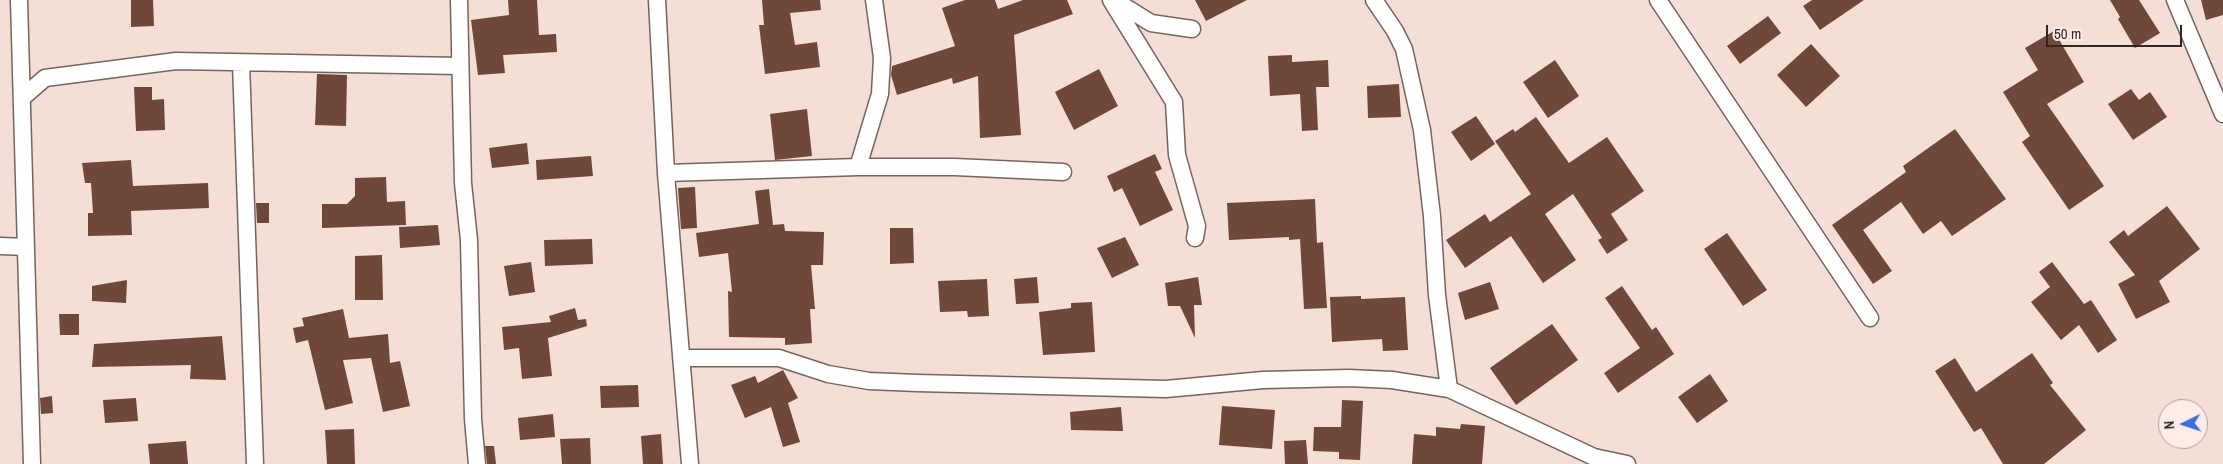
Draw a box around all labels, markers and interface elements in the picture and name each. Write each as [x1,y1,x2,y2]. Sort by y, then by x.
scale bar [2048,15,2184,47]
text: 50 m [2054,23,2081,44]
north arrow [2158,399,2208,449]
text: N [2160,420,2178,430]

